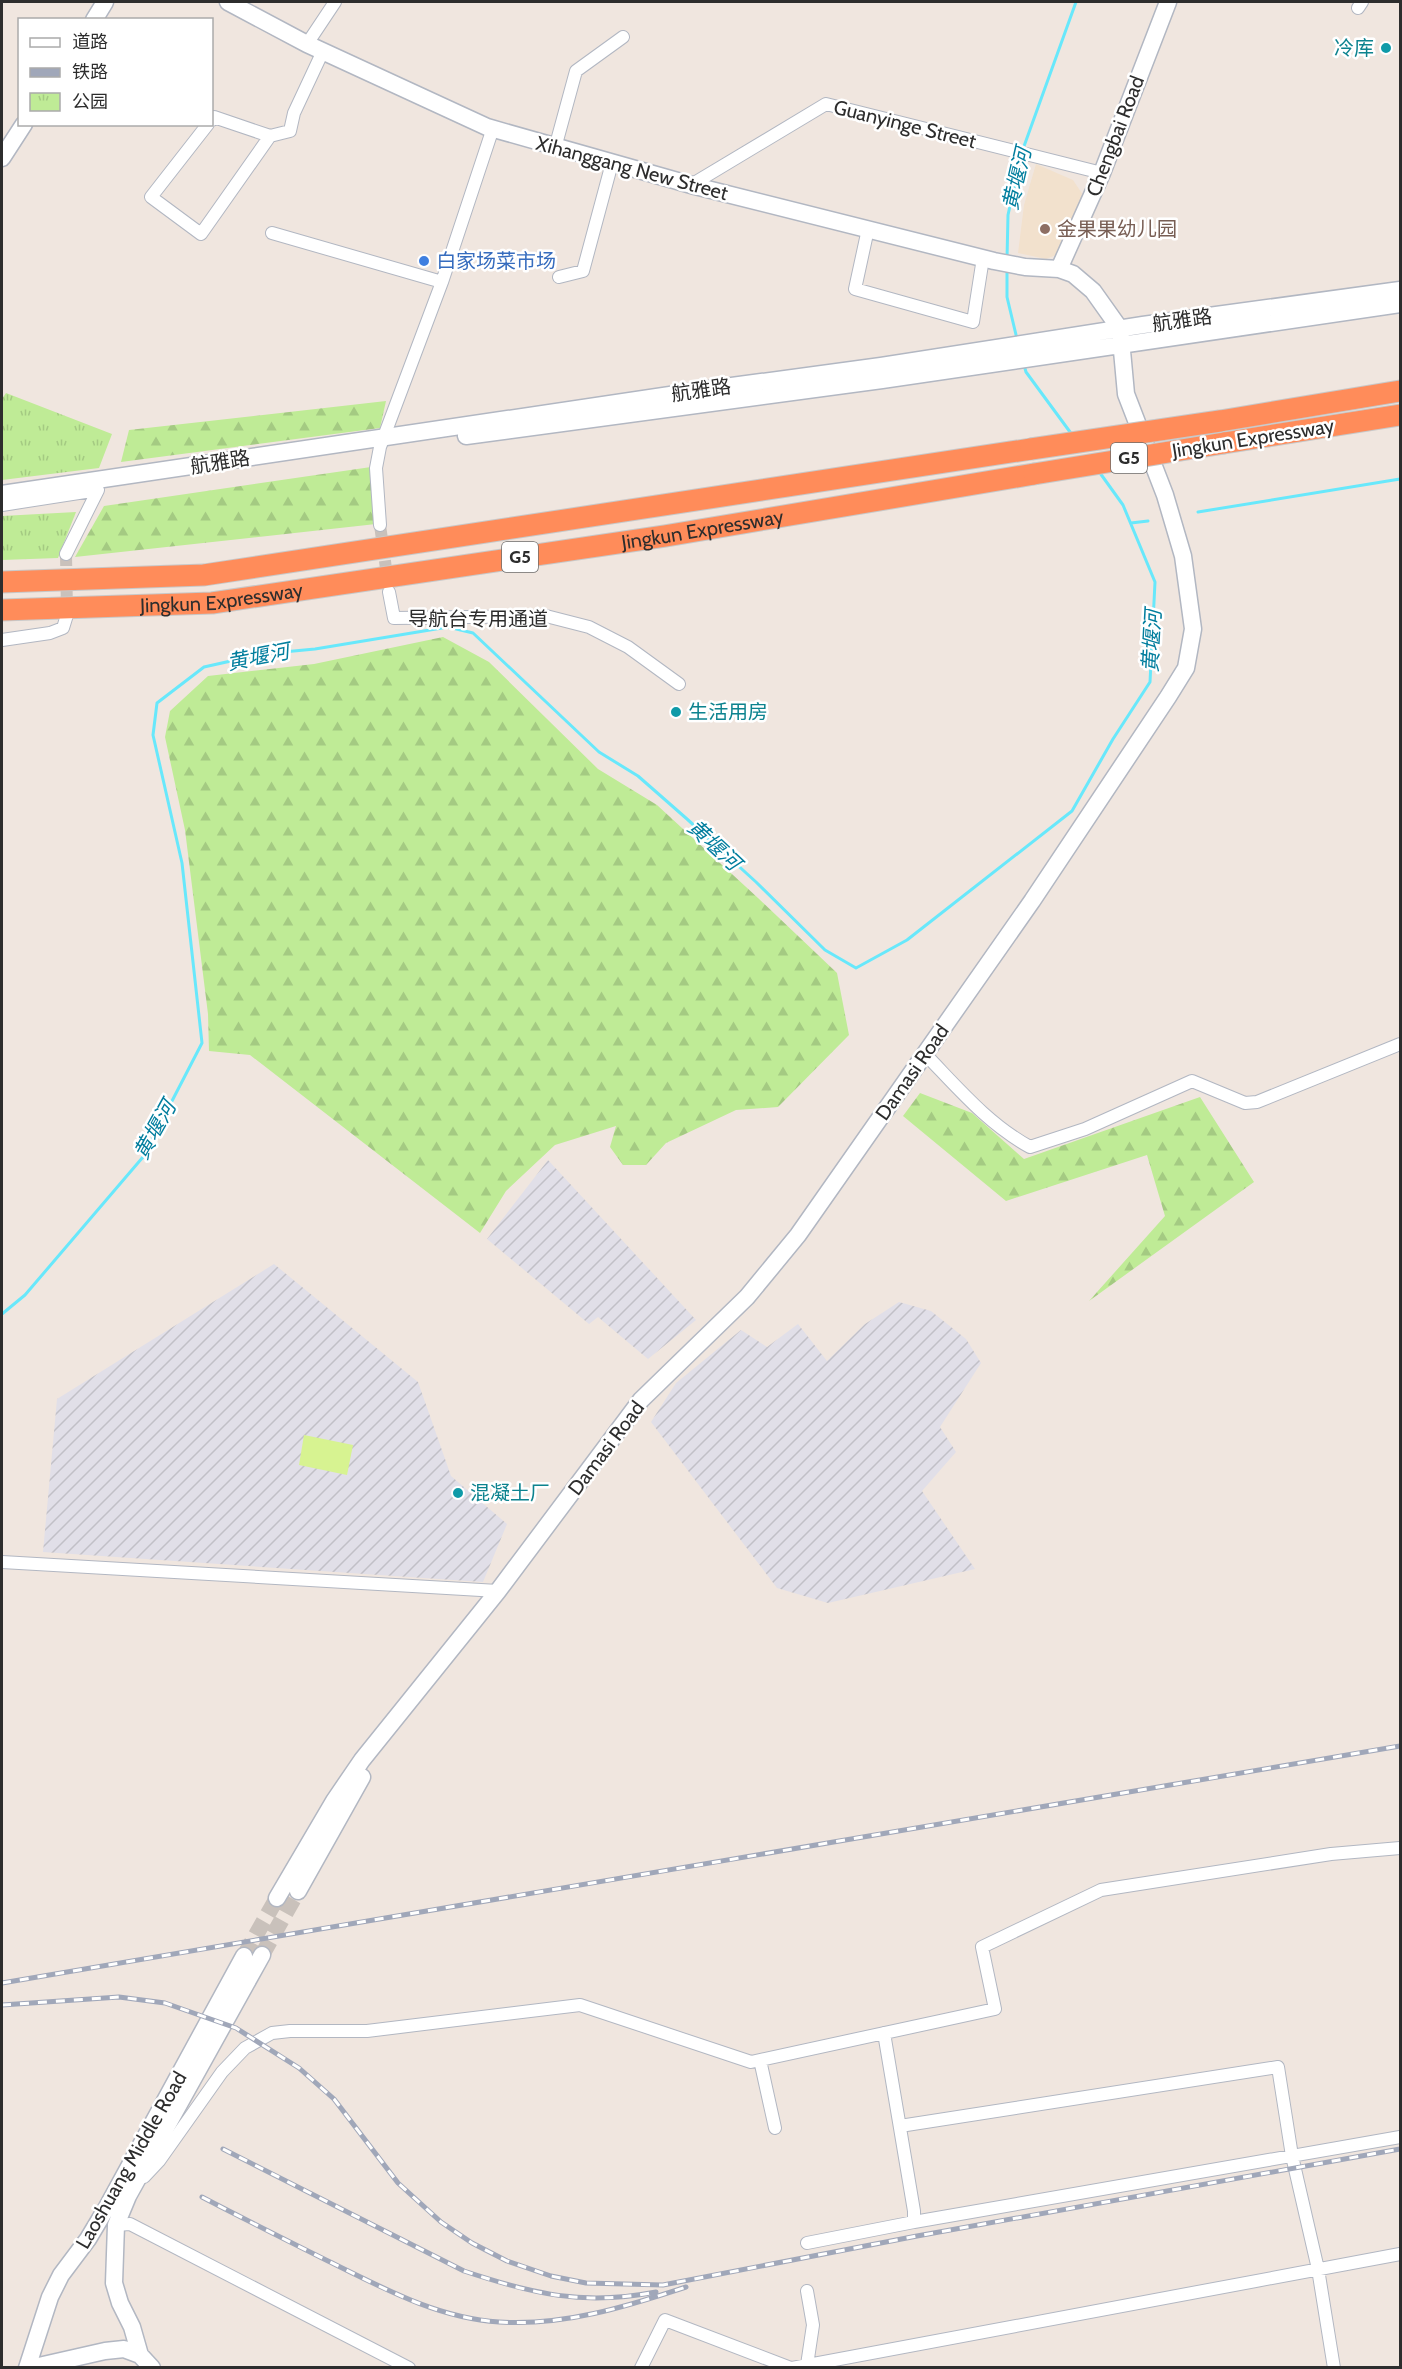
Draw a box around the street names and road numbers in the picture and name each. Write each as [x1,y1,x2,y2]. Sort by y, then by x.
street label: Chengbai Road [1081,72,1149,200]
street label: Guanyinge Street [831,95,979,153]
street label: Xihanggang New Street [533,131,731,205]
street label: 航雅路 [1151,304,1213,336]
street label: 航雅路 [670,374,732,406]
street label: Jingkun Expressway [1169,413,1336,463]
road number: G5 [1111,443,1147,473]
street label: 航雅路 [188,445,252,479]
street label: Jingkun Expressway [619,504,785,554]
road number: G5 [502,542,538,572]
street label: Jingkun Expressway [139,578,305,617]
street label: 导航台专用通道 [408,607,548,631]
street label: Damasi Road [870,1019,954,1125]
street label: Damasi Road [563,1396,649,1500]
street label: Laoshuang Middle Road [70,2067,192,2253]

